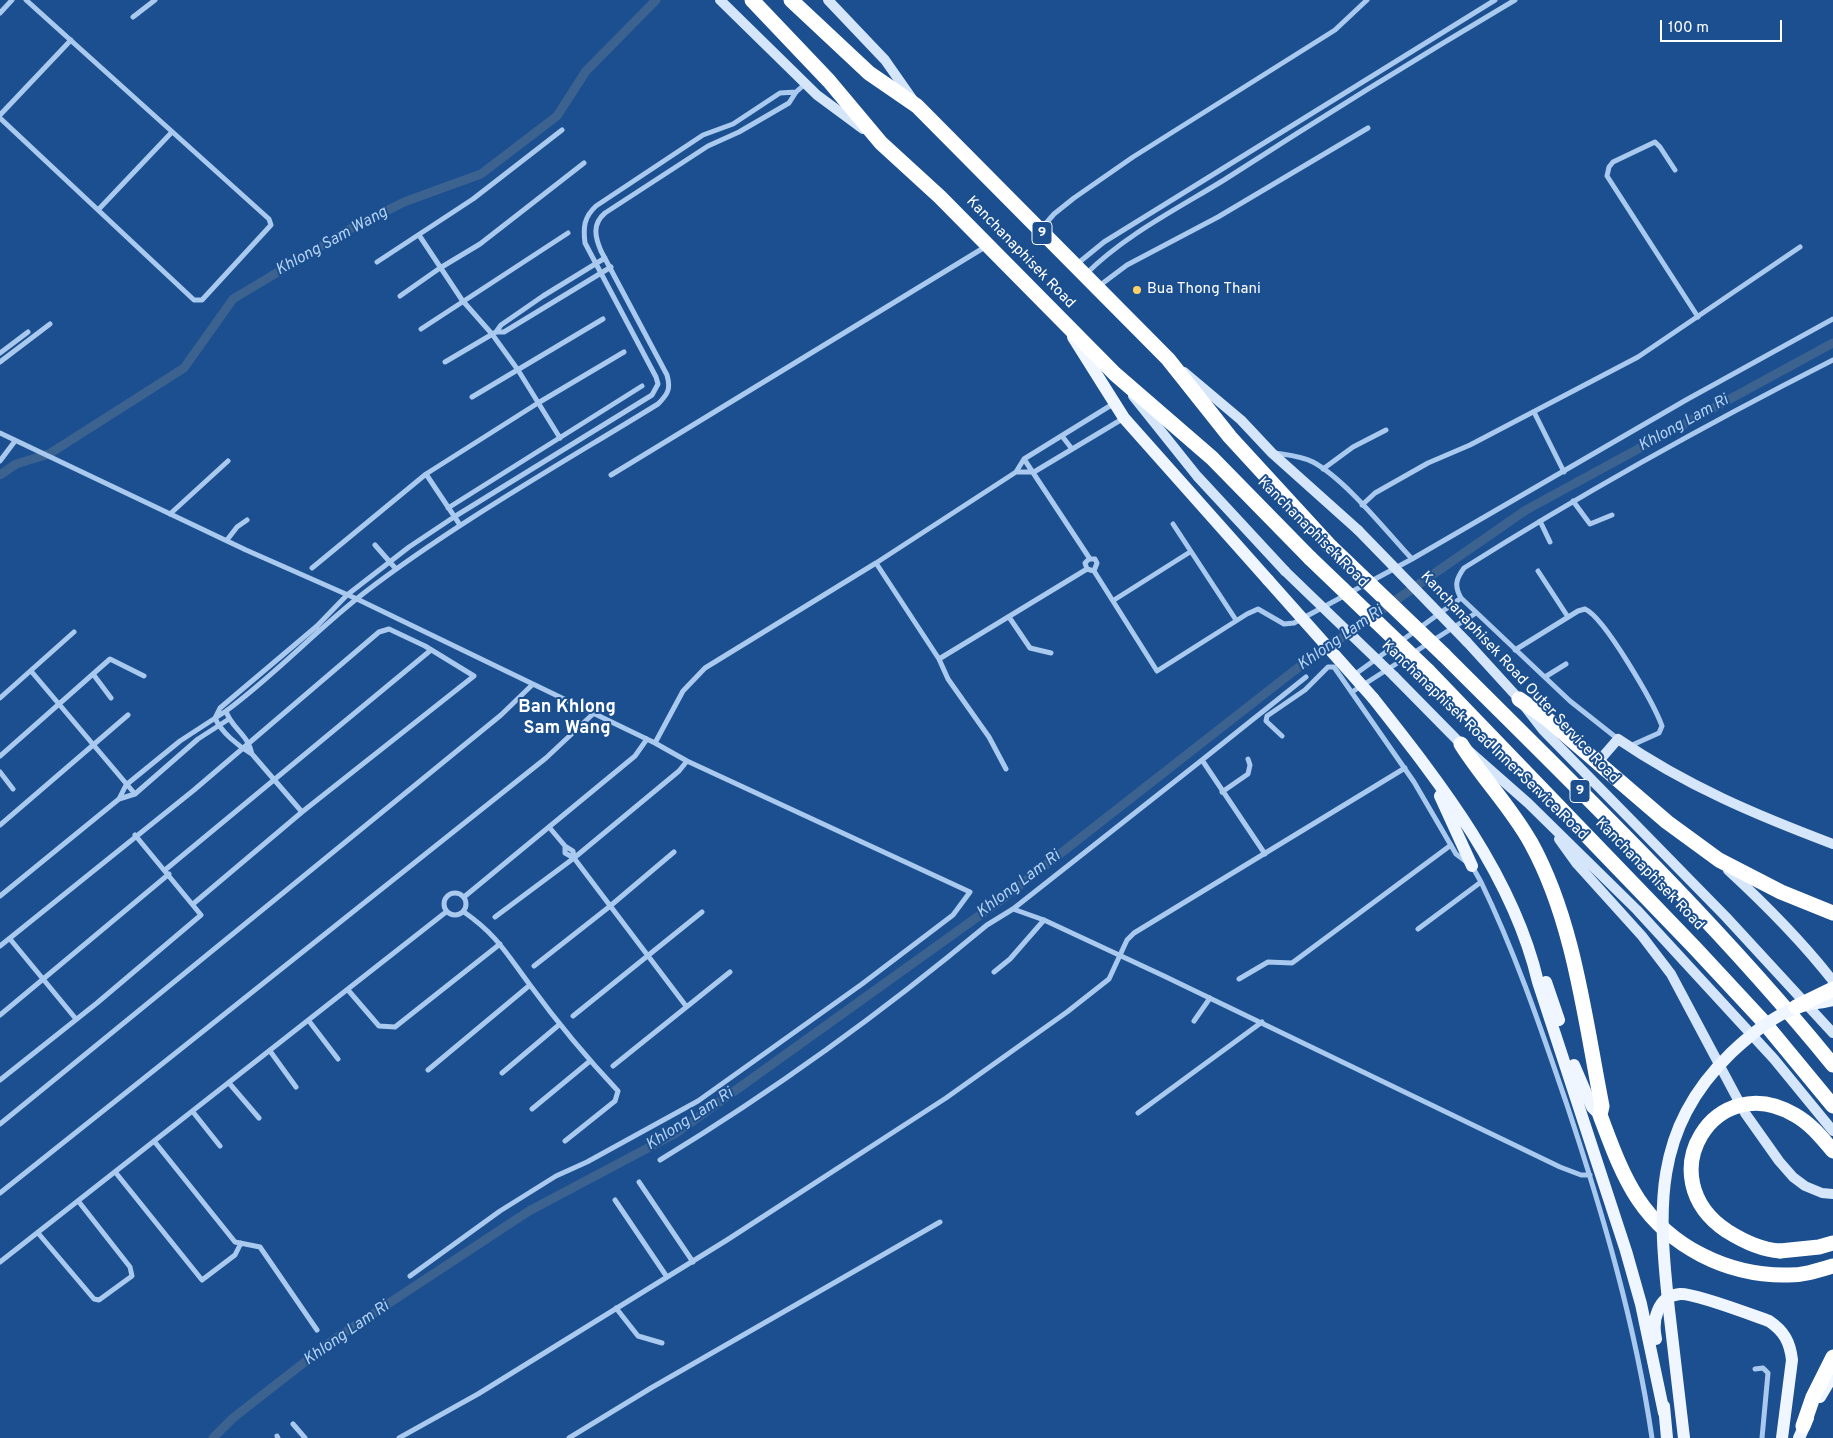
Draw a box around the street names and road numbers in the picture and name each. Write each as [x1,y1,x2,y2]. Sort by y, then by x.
street label: Kanchanaphisek Road [962,193,1078,313]
road number: 9 [1032,222,1052,244]
street label: Kanchanaphisek Road [1253,474,1371,592]
street label: Kanchanaphisek Road Outer Service Road [1416,568,1622,788]
street label: Kanchanaphisek Road Inner Service Road [1377,637,1591,845]
road number: 9 [1570,779,1590,802]
street label: Kanchanaphisek Road [1591,815,1707,935]

